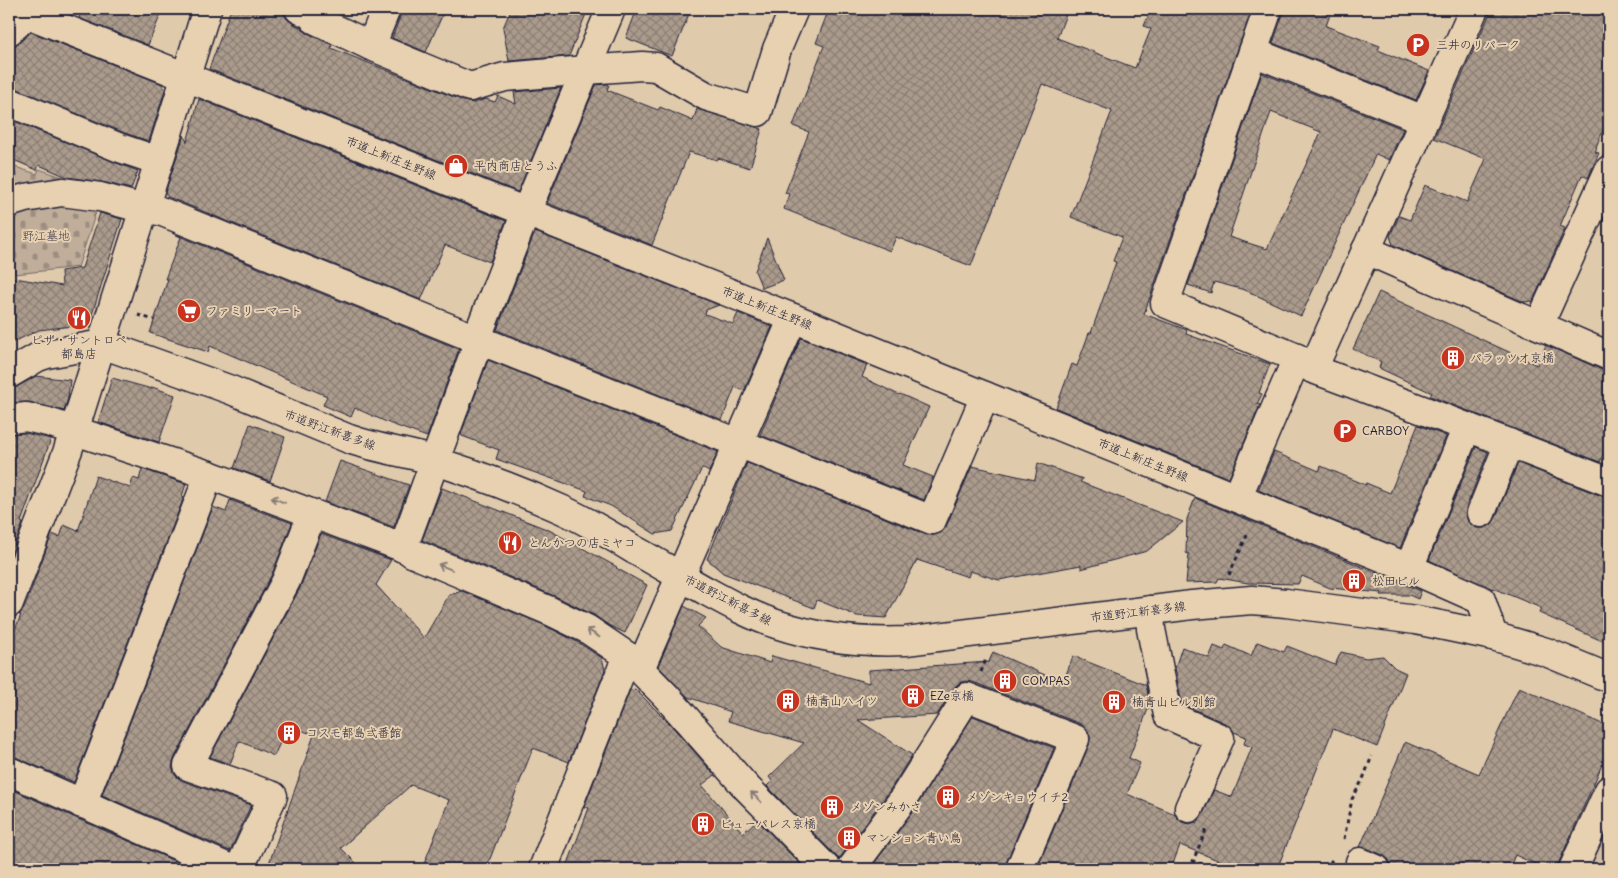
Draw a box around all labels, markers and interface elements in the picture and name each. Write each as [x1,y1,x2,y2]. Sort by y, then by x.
parking icon: 三井のリパーク [1405,32,1431,58]
place label: 三井のリパーク [1436,37,1520,52]
street label: 市道上新庄生野線 [344,133,439,182]
shop icon: 平内商店とうふ [443,153,469,179]
place label: 平内商店とうふ [474,158,558,173]
park label: 野江墓地 [22,228,70,243]
street label: 市道上新庄生野線 [720,283,815,332]
supermarket icon: ファミリーマート [176,298,202,324]
place label: ファミリーマート [206,303,302,318]
restaurant icon: ピザ・サントロペ 都島店 [66,305,92,331]
place label: ピザ・サントロペ 都島店 [31,332,127,361]
building icon: パラッツオ京橋 [1440,345,1466,371]
place label: パラッツオ京橋 [1470,350,1554,365]
street label: 市道野江新喜多線 [282,406,378,453]
parking icon: CARBOY [1332,418,1358,444]
place label: CARBOY [1362,423,1409,438]
street label: 市道上新庄生野線 [1096,435,1191,484]
one-way arrow [271,495,286,504]
restaurant icon: とんかつの店ミヤコ [497,530,523,556]
place label: とんかつの店ミヤコ [528,535,636,550]
one-way arrow [438,561,453,571]
building icon: 松田ビル [1341,568,1367,594]
street label: 市道野江新喜多線 [682,571,774,628]
place label: 松田ビル [1372,573,1420,588]
street label: 市道野江新喜多線 [1089,598,1187,625]
one-way arrow [586,628,600,638]
building icon: COMPAS [992,668,1018,694]
place label: COMPAS [1022,673,1070,688]
building icon: EZe京橋 [900,683,926,709]
building icon: 楠青山ハイツ [775,688,801,714]
place label: EZe京橋 [930,688,974,703]
building icon: 楠青山ビル別館 [1101,689,1127,715]
place label: 楠青山ハイツ [806,693,878,708]
place label: 楠青山ビル別館 [1132,694,1216,709]
building icon: コスモ都島弍番館 [276,720,302,746]
place label: コスモ都島弍番館 [306,725,402,740]
building icon: メゾンキョウイチ2 [935,784,961,810]
place label: メゾンキョウイチ2 [966,789,1069,804]
one-way arrow [750,791,762,803]
building icon: メゾンみかさ [819,794,845,820]
place label: メゾンみかさ [850,799,922,814]
building icon: ビューパレス京橋 [690,811,716,837]
place label: ビューパレス京橋 [720,816,816,831]
building icon: マンション青い鳥 [836,825,862,851]
place label: マンション青い鳥 [866,830,962,845]

